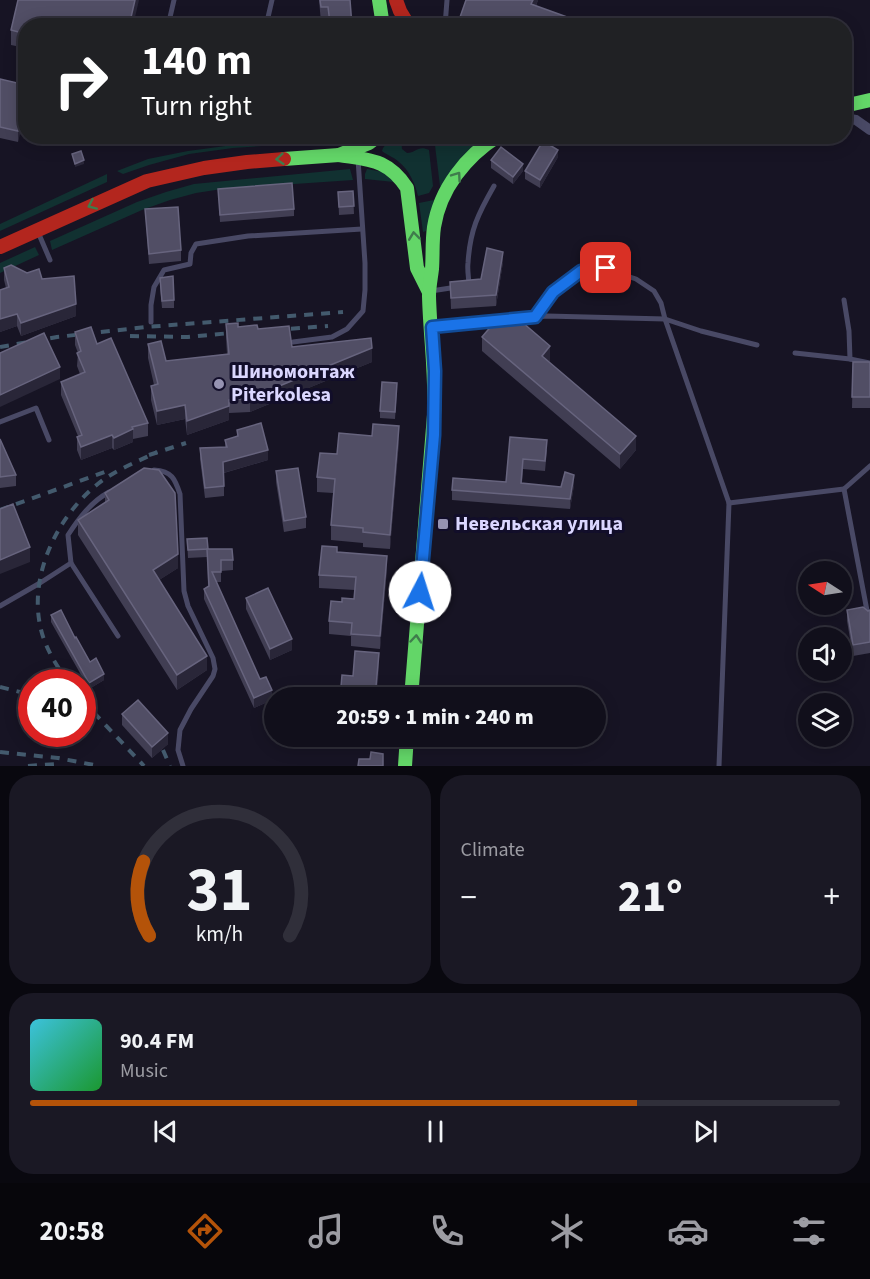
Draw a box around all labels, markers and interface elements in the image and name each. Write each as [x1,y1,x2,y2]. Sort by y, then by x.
text: 140 m [141,31,252,91]
icon: right [42,42,120,120]
text: Turn right [141,87,252,126]
one-way arrow [276,153,285,166]
one-way arrow [450,171,461,182]
one-way arrow [88,198,99,210]
one-way arrow [408,231,420,241]
pin [580,242,631,293]
icon: arrive [589,251,622,284]
place label: Шиномонтаж Piterkolesa [231,358,356,409]
marker: Шиномонтаж Piterkolesa [212,377,226,391]
place label: Невельская улица [455,510,623,538]
marker: Невельская улица [436,517,450,531]
position arrow [388,560,452,624]
north arrow [798,561,852,615]
map controls [798,561,852,747]
button: sound [798,627,852,681]
one-way arrow [409,635,422,644]
speed limit sign: 40 [18,669,96,747]
button: layers [798,693,852,747]
text: 20:59 · 1 min · 240 m [336,701,534,733]
text: Climate [461,836,525,864]
text: 31 [187,846,253,935]
text: 21° [618,865,683,929]
text: − [461,874,477,921]
text: + [824,874,840,921]
text: km/h [196,920,244,951]
text: 90.4 FM [120,1025,194,1057]
text: Music [120,1057,168,1085]
icon: previous [149,1115,182,1148]
icon: pause [419,1115,452,1148]
icon: next [689,1115,722,1148]
icon: directions [184,1210,226,1252]
icon: music [305,1210,347,1252]
icon: phone [426,1210,468,1252]
icon: climate [546,1210,588,1252]
icon: car [667,1210,709,1252]
icon: filters [788,1210,830,1252]
text: 20:58 [39,1212,105,1251]

